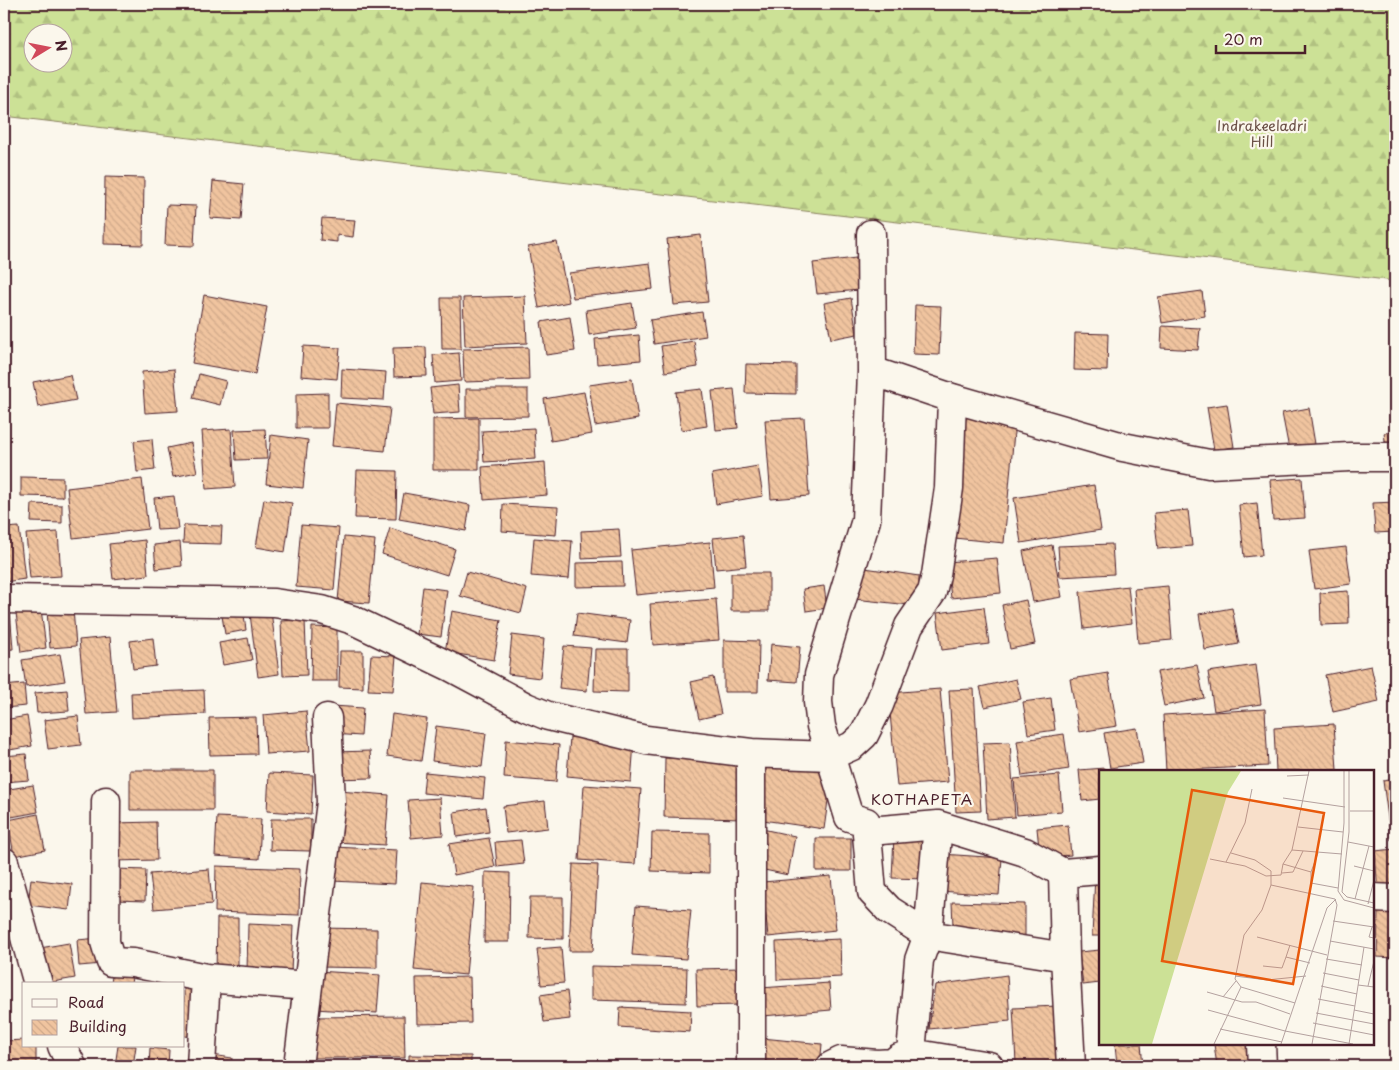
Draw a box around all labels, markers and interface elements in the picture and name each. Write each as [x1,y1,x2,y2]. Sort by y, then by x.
north arrow [22,22,72,72]
scale bar [1216,22,1305,54]
text: 20 m [1224,27,1263,50]
text: N [50,38,73,53]
park label: Indrakeeladri Hill [1217,115,1307,152]
inset map [1099,770,1374,1045]
district label: KOTHAPETA [871,787,973,810]
legend [22,982,185,1048]
text: Road [68,990,104,1013]
text: Building [68,1014,127,1037]

